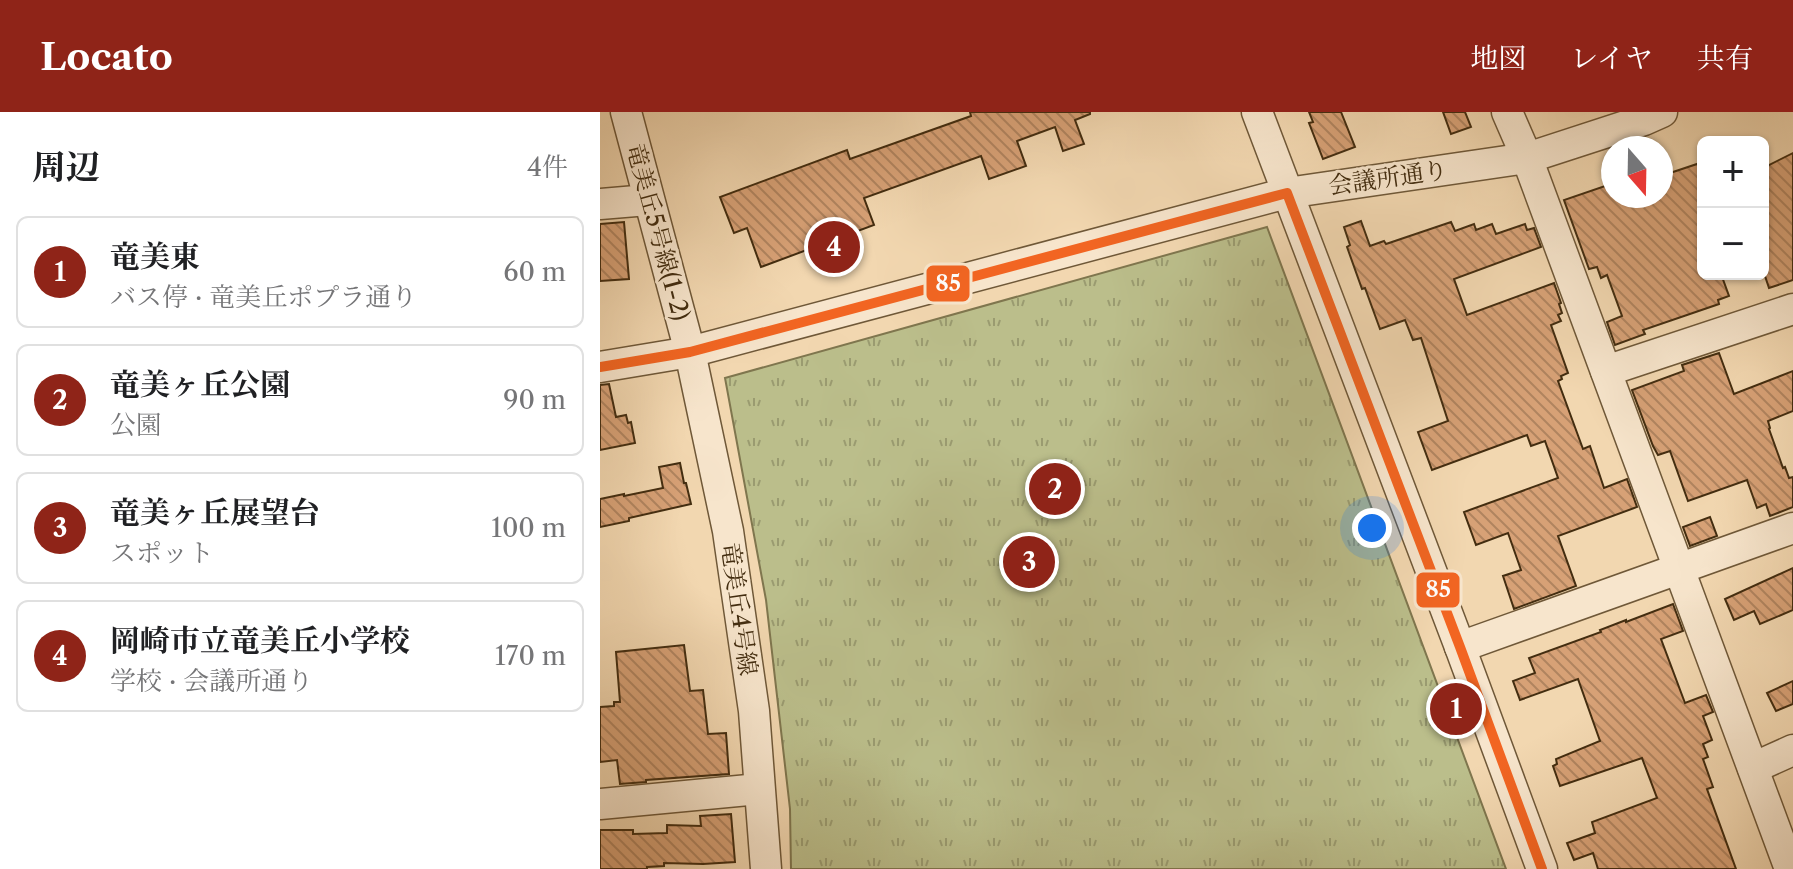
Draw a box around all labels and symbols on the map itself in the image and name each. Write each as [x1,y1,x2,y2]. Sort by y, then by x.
north arrow [1601,136,1673,208]
street label: 竜美丘5号線(1-2) [621,140,696,324]
street label: 会議所通り [1326,155,1449,200]
pin: 4 [808,217,860,277]
line badge: 85 [925,264,971,303]
text: 85 [935,270,961,297]
pin: 2 [1029,459,1081,519]
your location [1352,508,1392,548]
pin: 3 [1003,532,1055,592]
street label: 竜美丘4号線 [716,541,763,677]
line badge: 85 [1415,571,1461,609]
text: 85 [1425,576,1451,603]
pin: 1 [1430,679,1482,739]

